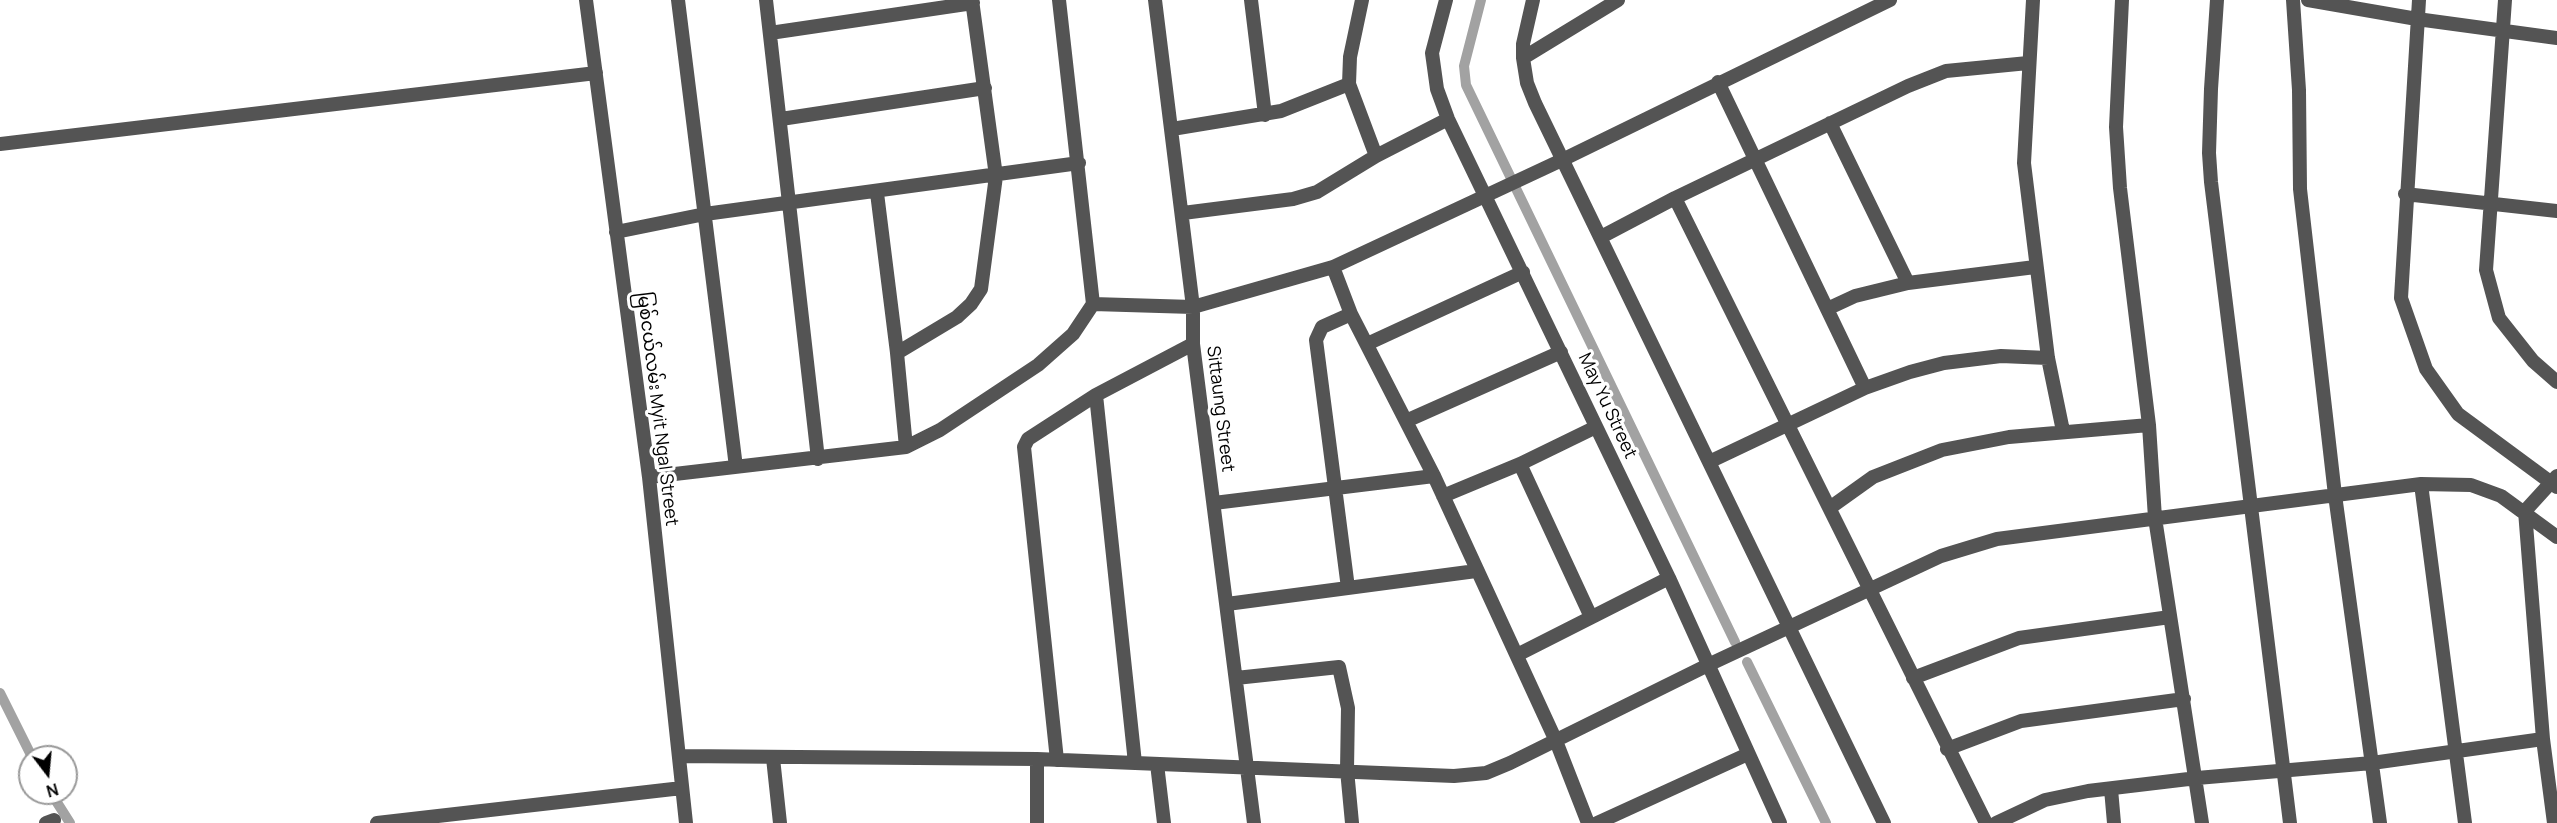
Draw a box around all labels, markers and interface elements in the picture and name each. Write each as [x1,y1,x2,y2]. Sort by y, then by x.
street label: မြစ်ငယ်လမ်း Myit Ngal Street [632,291,682,527]
street label: Sittaung Street [1202,345,1238,473]
street label: May Yu Street [1573,350,1641,462]
north arrow [18,745,78,805]
text: N [44,778,61,803]

